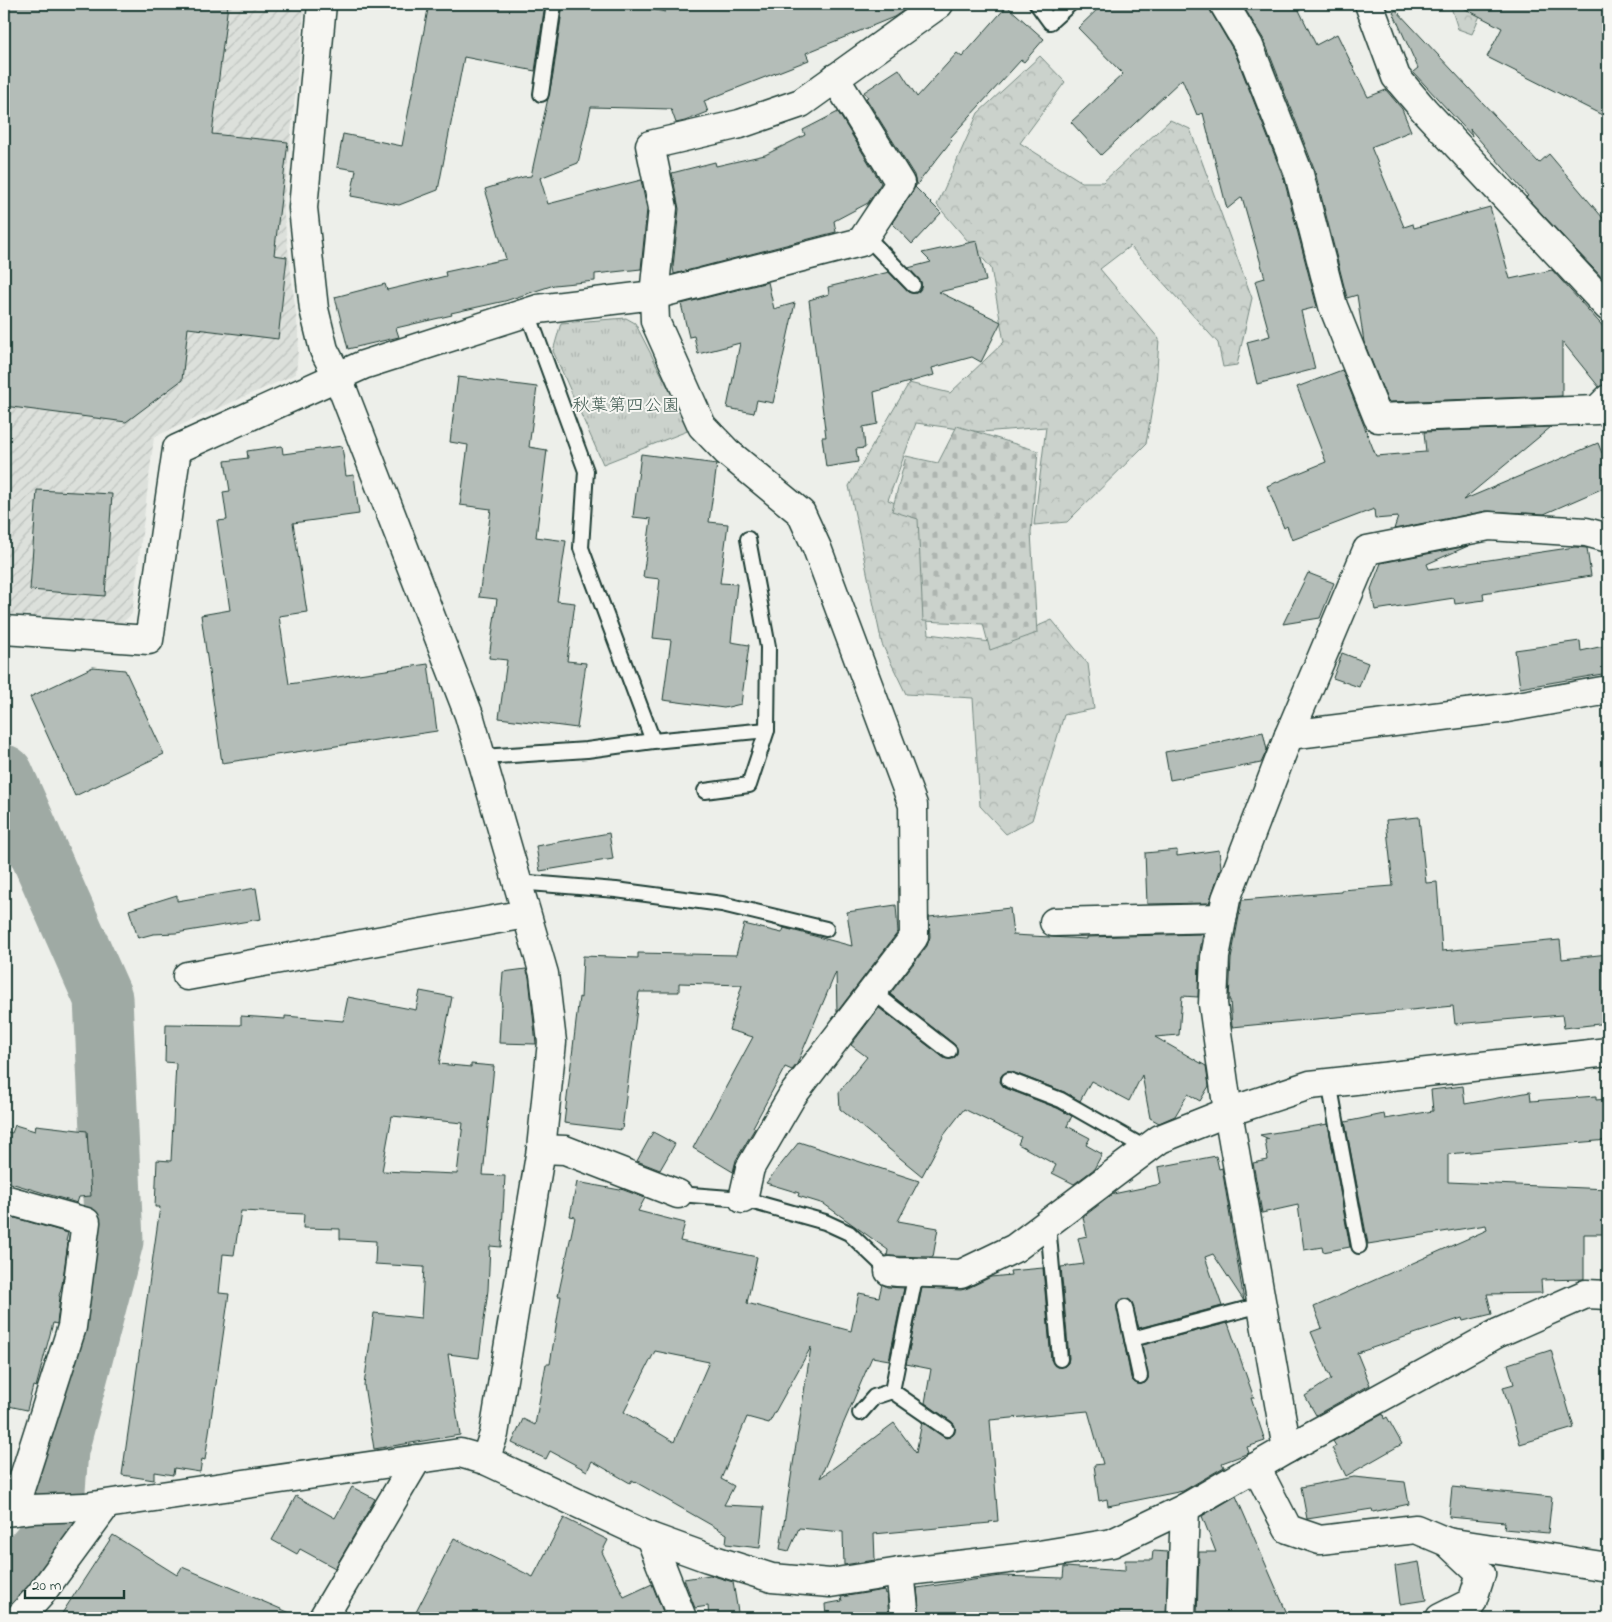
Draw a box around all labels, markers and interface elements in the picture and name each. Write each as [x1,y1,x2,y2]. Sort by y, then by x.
park label: 秋葉第四公園 [572,394,680,420]
scale bar [25,1567,124,1599]
text: 20 m [32,1575,62,1597]

